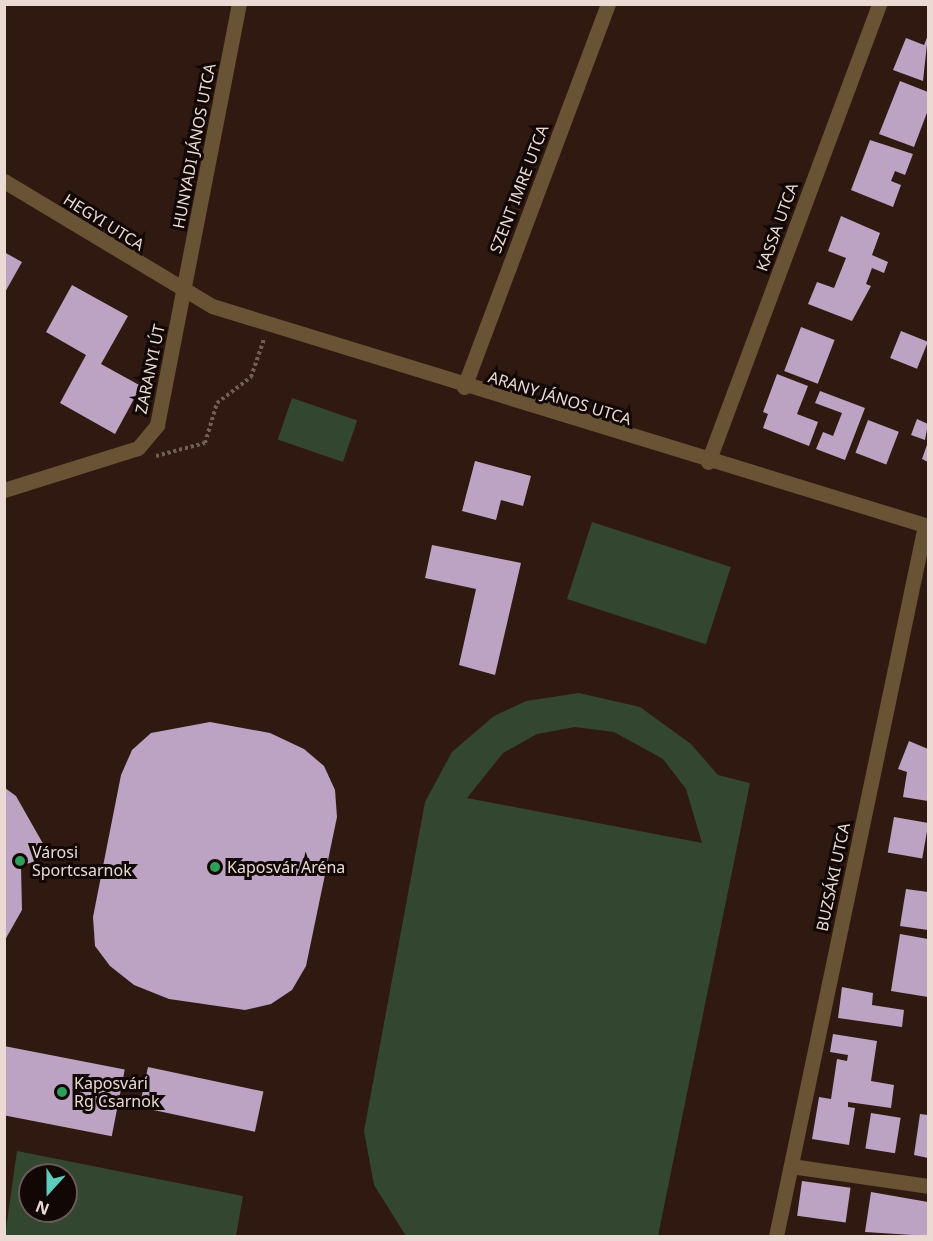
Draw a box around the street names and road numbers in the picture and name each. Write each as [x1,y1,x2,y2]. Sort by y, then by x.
street label: HUNYADI JÁNOS UTCA [169,62,219,230]
street label: SZENT IMRE UTCA [486,122,552,256]
street label: KASSA UTCA [752,180,802,274]
street label: HEGYI UTCA [60,190,148,254]
street label: ZARANYI ÚT [131,323,169,415]
street label: ARANY JÁNOS UTCA [486,367,634,429]
street label: BUZSÁKI UTCA [812,821,854,933]

